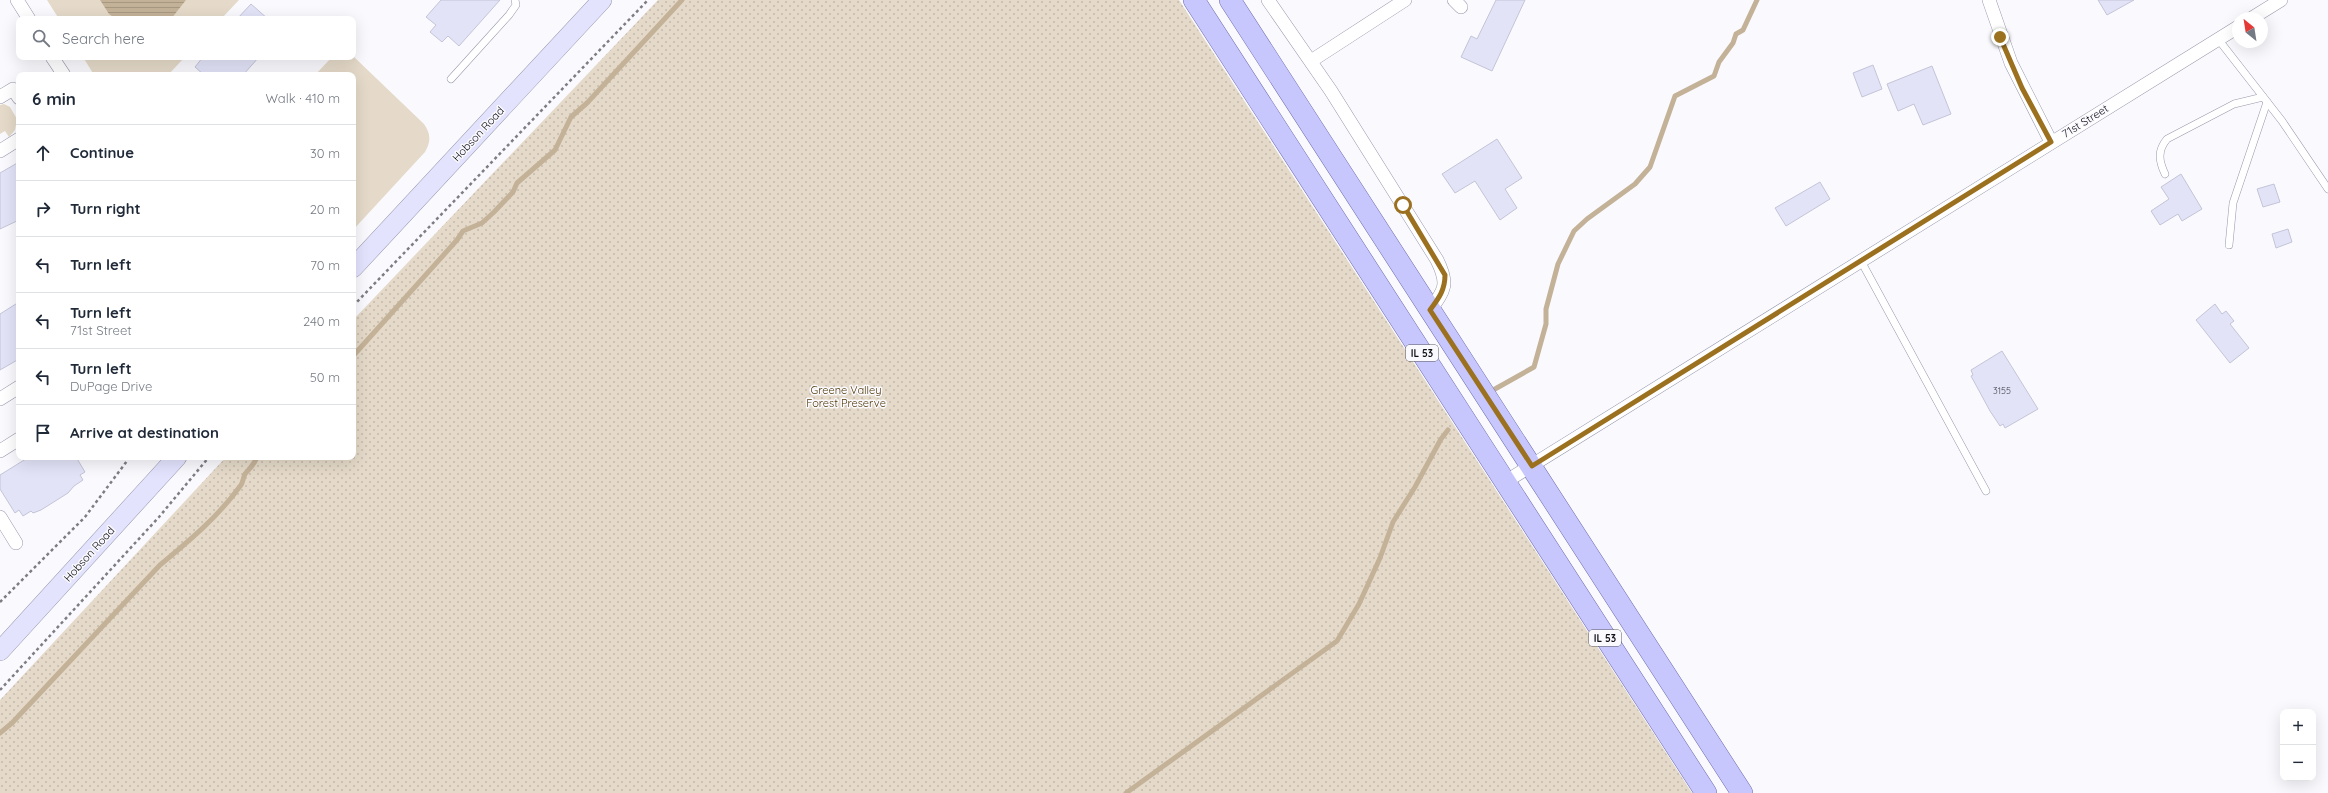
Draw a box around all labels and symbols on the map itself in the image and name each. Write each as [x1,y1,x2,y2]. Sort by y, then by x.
north arrow [2232,12,2268,48]
route end [1991,28,2009,46]
street label: 71st Street [2059,101,2111,141]
street label: Hobson Road [449,104,507,164]
route start [1394,196,1412,214]
road number: IL 53 [1406,345,1438,361]
park label: Greene Valley Forest Preserve [806,383,886,410]
house number: 3155 [1993,385,2011,396]
street label: Hobson Road [60,523,118,585]
road number: IL 53 [1589,630,1621,646]

